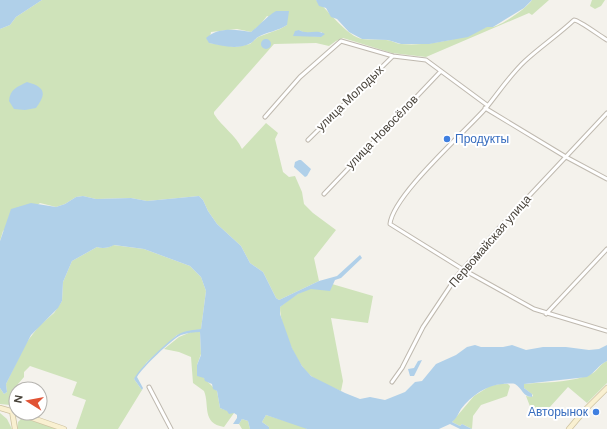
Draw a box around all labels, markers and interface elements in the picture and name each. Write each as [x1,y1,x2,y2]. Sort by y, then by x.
street label: улица Молодых [313,62,387,134]
street label: улица Новосёлов [342,91,422,173]
place label: Продукты [455,131,509,147]
marker: Продукты [442,134,452,144]
street label: Первомайская улица [445,191,535,291]
north arrow [8,381,48,421]
text: N [11,394,26,404]
place label: Авторынок [528,404,589,420]
marker: Авторынок [591,407,601,417]

